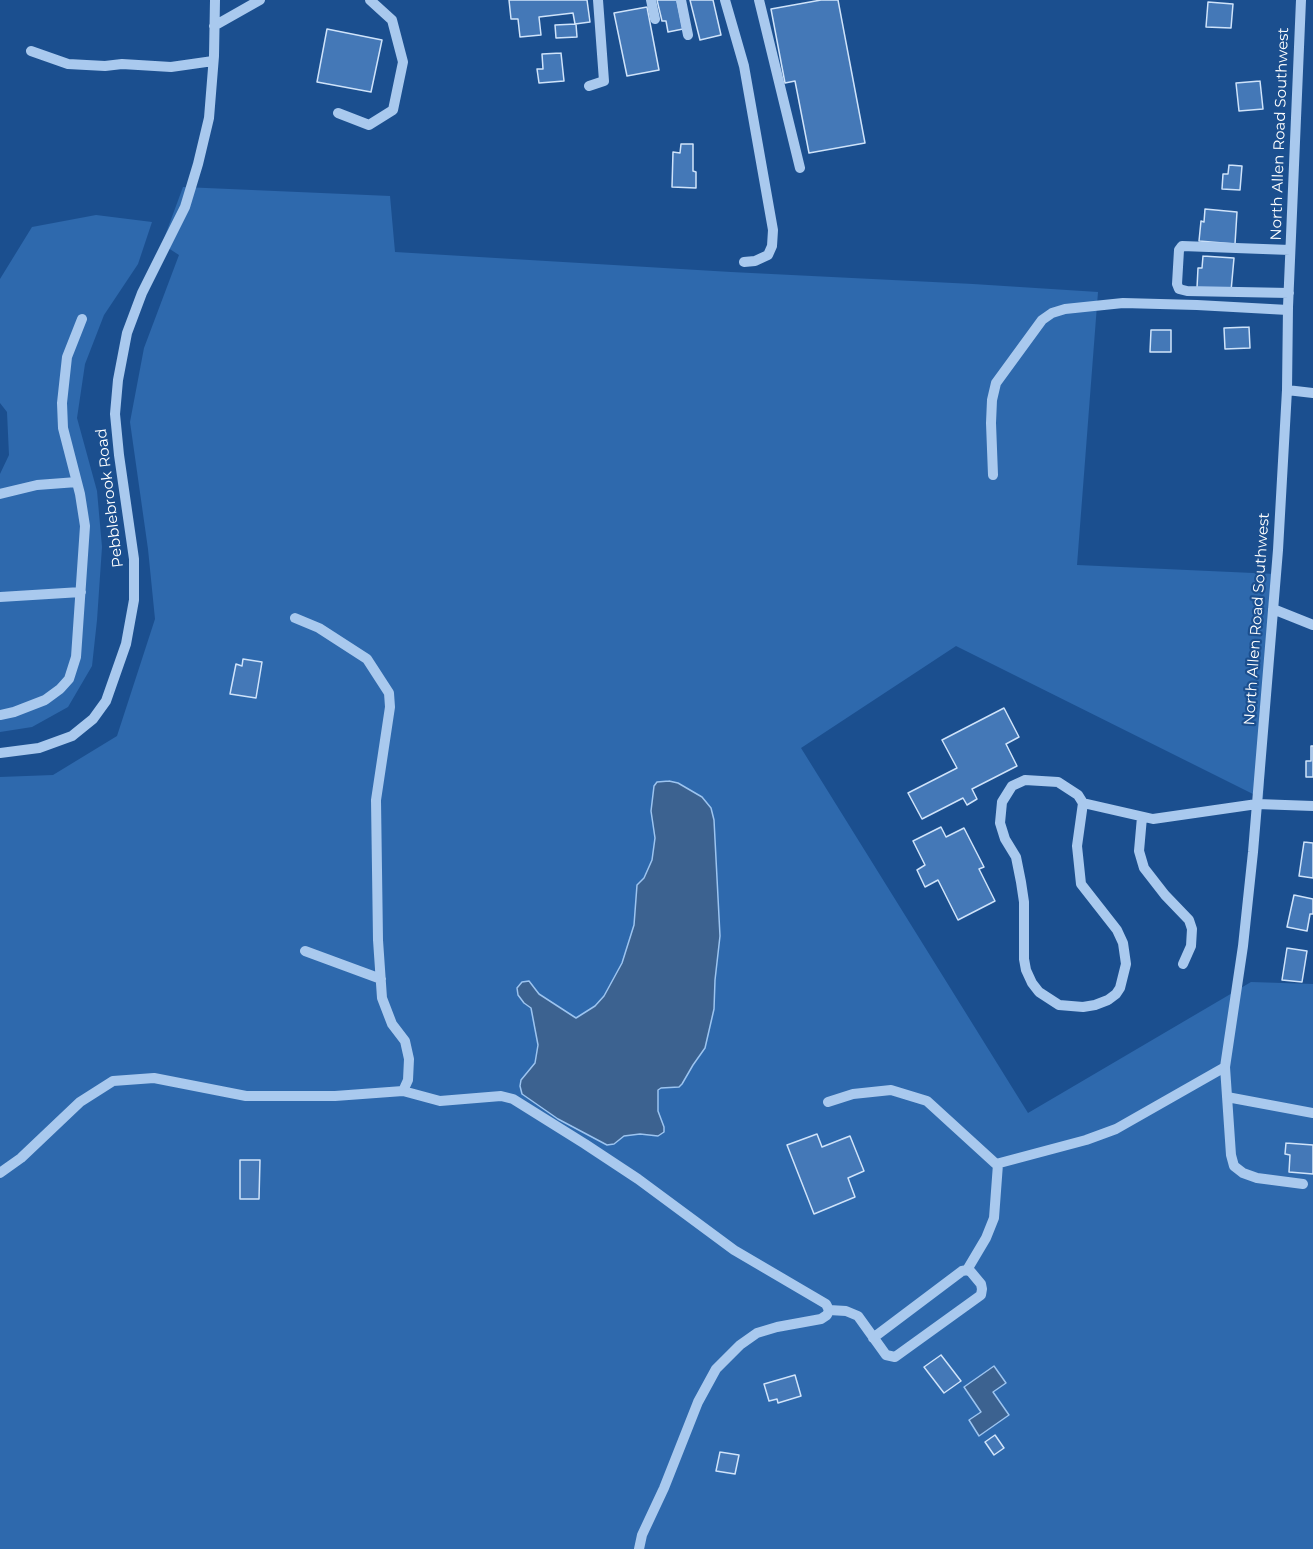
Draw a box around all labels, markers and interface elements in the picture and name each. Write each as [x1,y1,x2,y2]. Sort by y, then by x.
street label: North Allen Road Southwest [1267,27,1293,241]
street label: Pebblebrook Road [93,427,127,569]
street label: North Allen Road Southwest [1241,512,1273,726]

